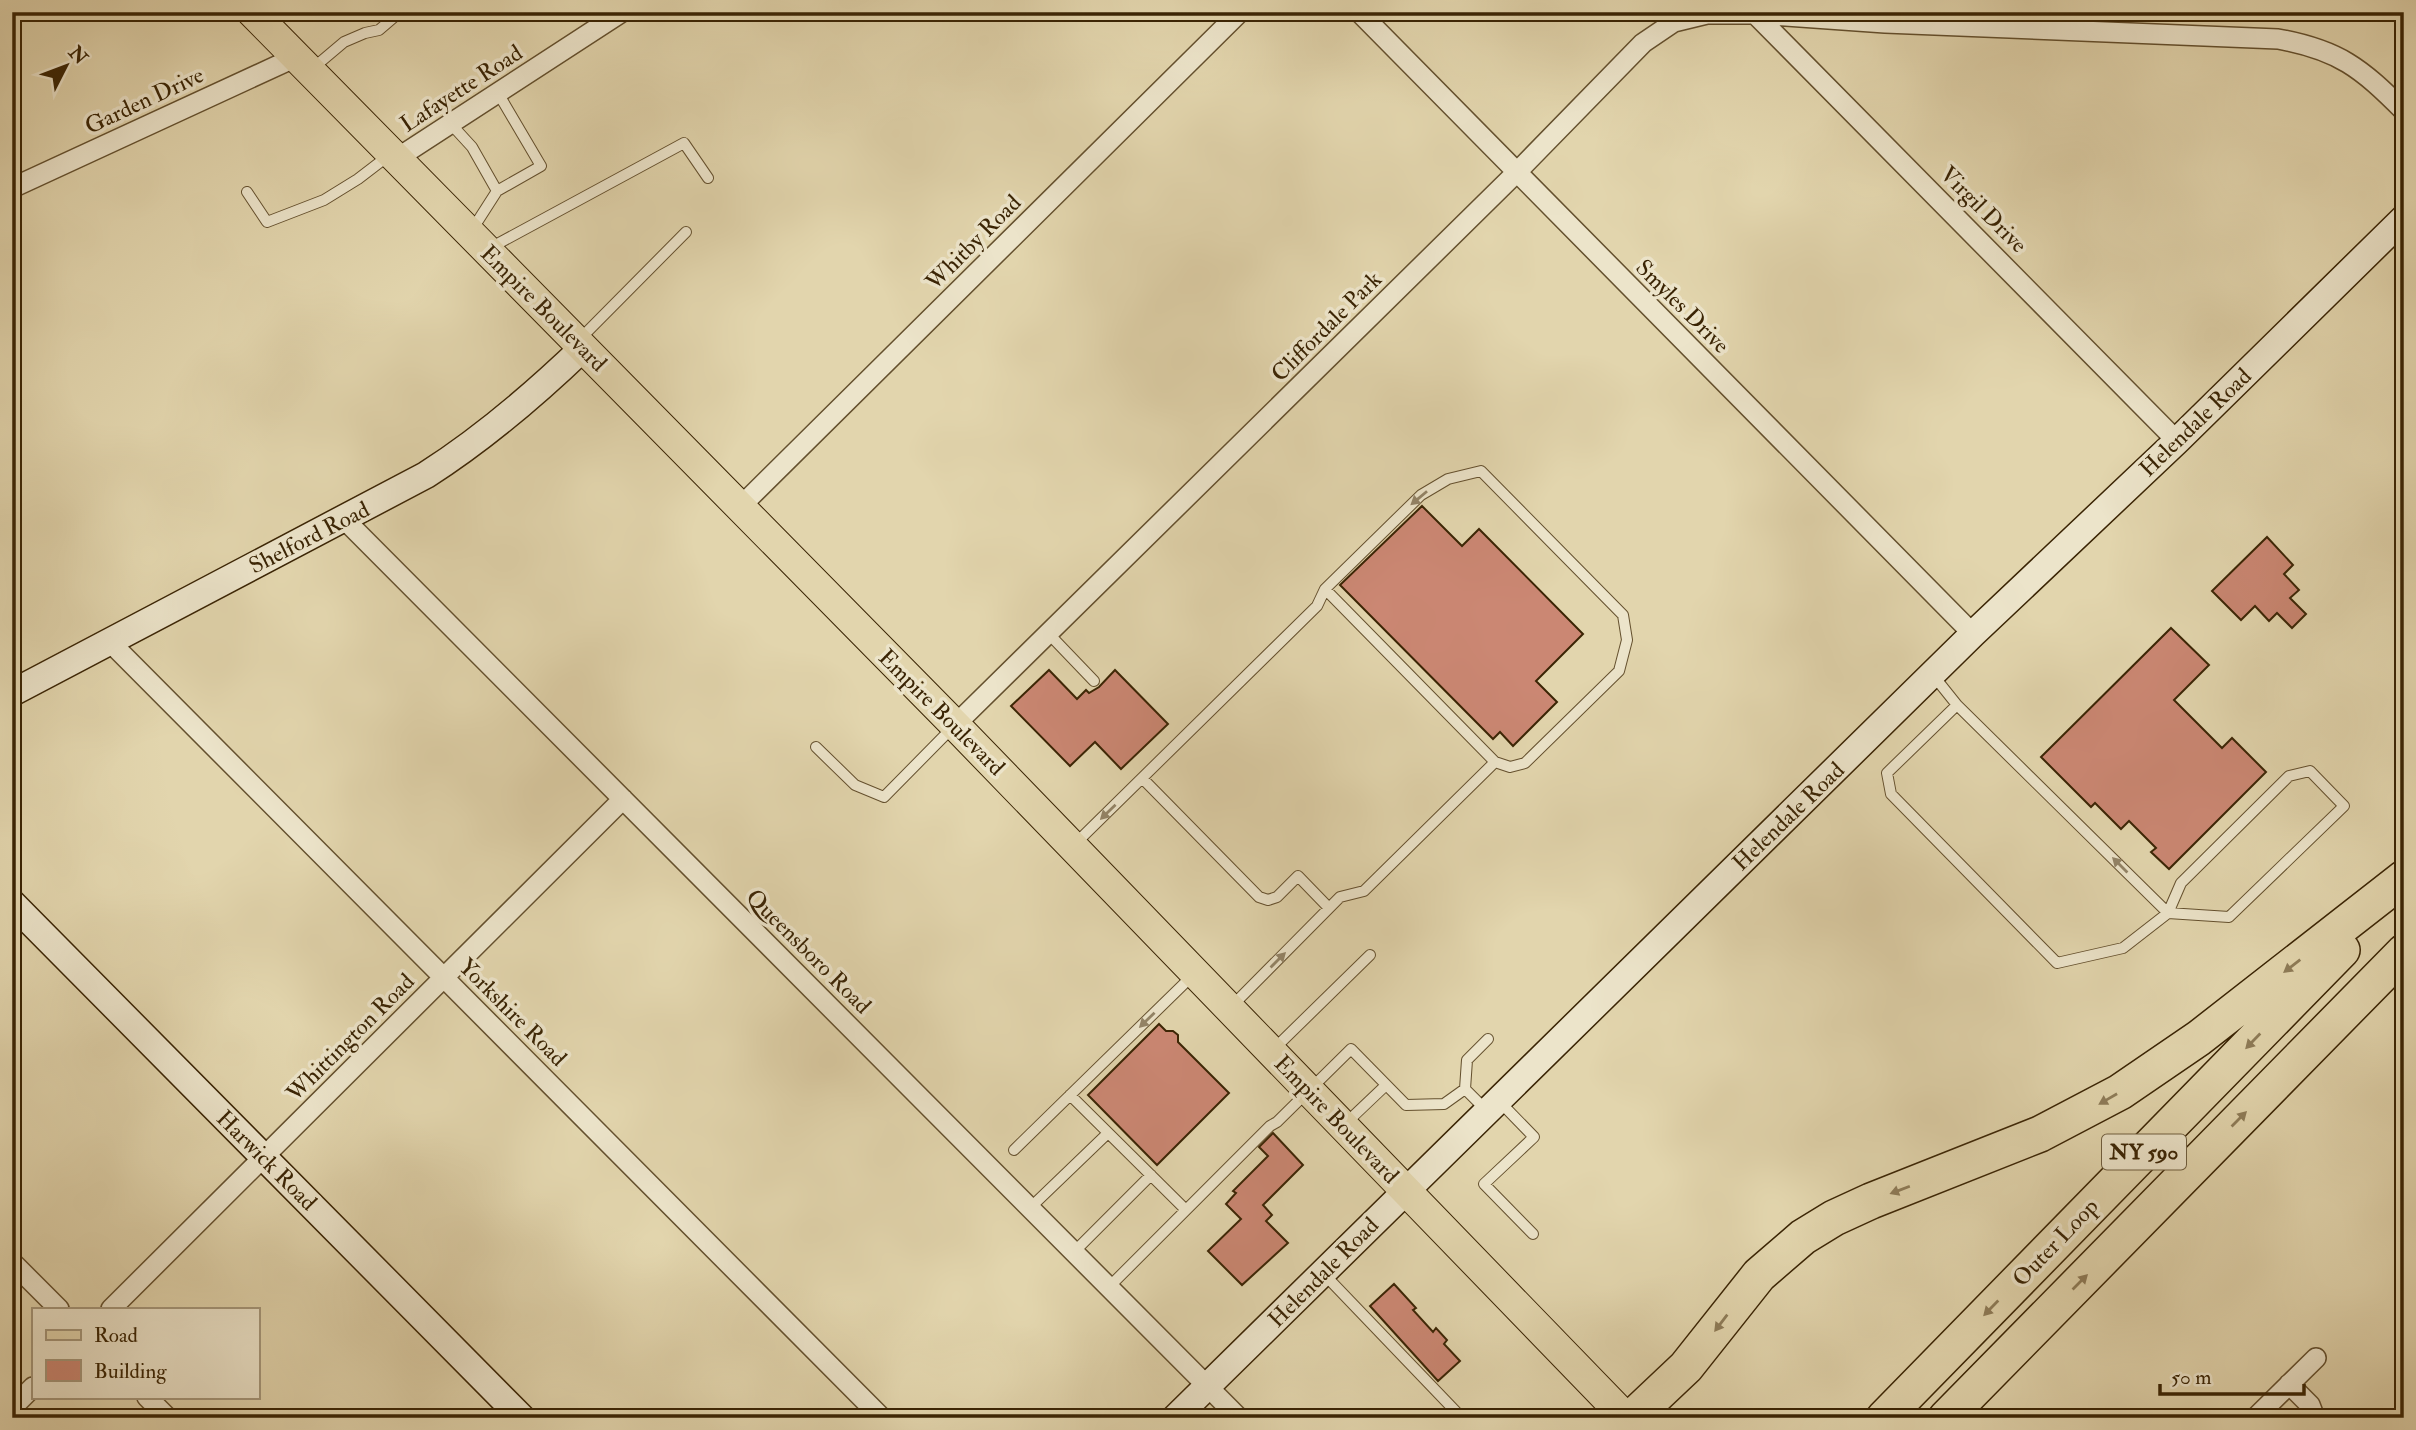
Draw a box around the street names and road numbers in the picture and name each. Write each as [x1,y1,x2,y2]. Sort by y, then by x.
street label: Lafayette Road [395,38,528,139]
street label: Garden Drive [80,60,208,141]
street label: Virgil Drive [1934,160,2034,259]
street label: Whitby Road [919,188,1027,297]
street label: Empire Boulevard [473,239,613,379]
street label: Smyles Drive [1630,253,1736,360]
street label: Cliffordale Park [1265,265,1388,388]
street label: Helendale Road [2133,362,2257,483]
street label: Shelford Road [244,495,374,580]
street label: Empire Boulevard [871,643,1011,783]
street label: Helendale Road [1726,756,1850,877]
street label: Queensboro Road [740,883,877,1020]
street label: Yorkshire Road [453,952,573,1072]
street label: Whittington Road [280,967,420,1108]
street label: Empire Boulevard [1267,1049,1405,1190]
street label: Harwick Road [210,1104,323,1217]
road number: NY 590 [2102,1134,2186,1170]
street label: Outer Loop [2006,1192,2105,1293]
street label: Helendale Road [1262,1211,1385,1334]

